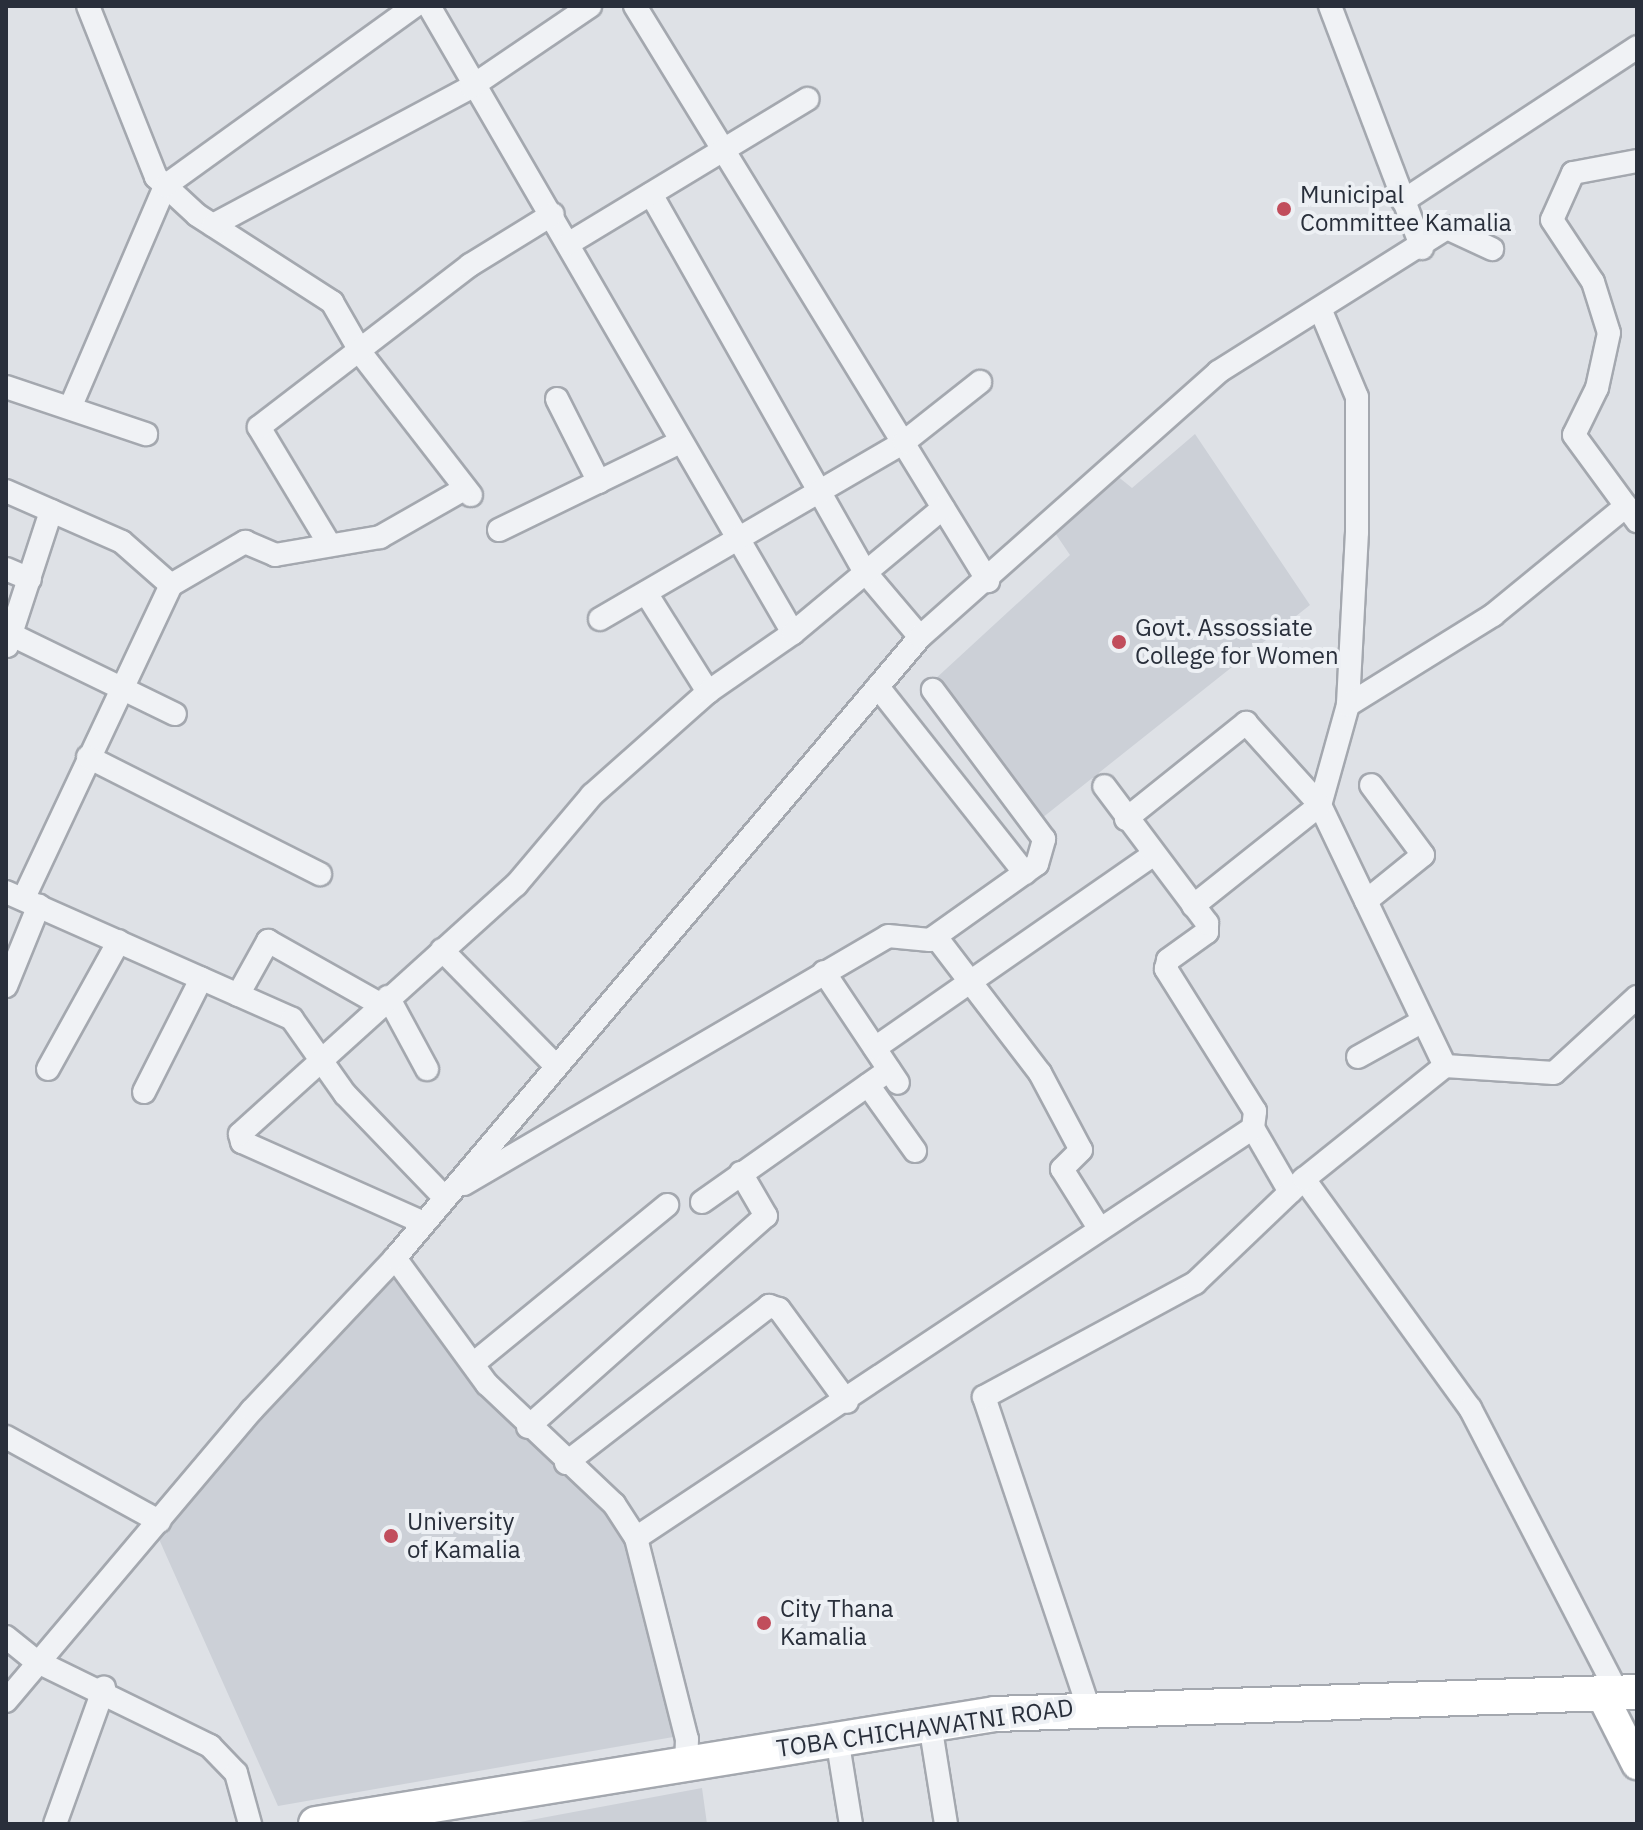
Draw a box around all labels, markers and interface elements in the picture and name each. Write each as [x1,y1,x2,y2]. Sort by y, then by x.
place label: Municipal Committee Kamalia [1300,181,1512,237]
marker: Municipal Committee Kamalia [1275,200,1293,218]
place label: Govt. Assossiate College for Women [1135,614,1339,670]
marker: Govt. Assossiate College for Women [1110,633,1128,651]
place label: University of Kamalia [407,1508,521,1564]
marker: University of Kamalia [382,1527,400,1545]
place label: City Thana Kamalia [780,1595,894,1651]
marker: City Thana Kamalia [755,1614,773,1632]
street label: TOBA CHICHAWATNI ROAD [775,1693,1075,1763]

